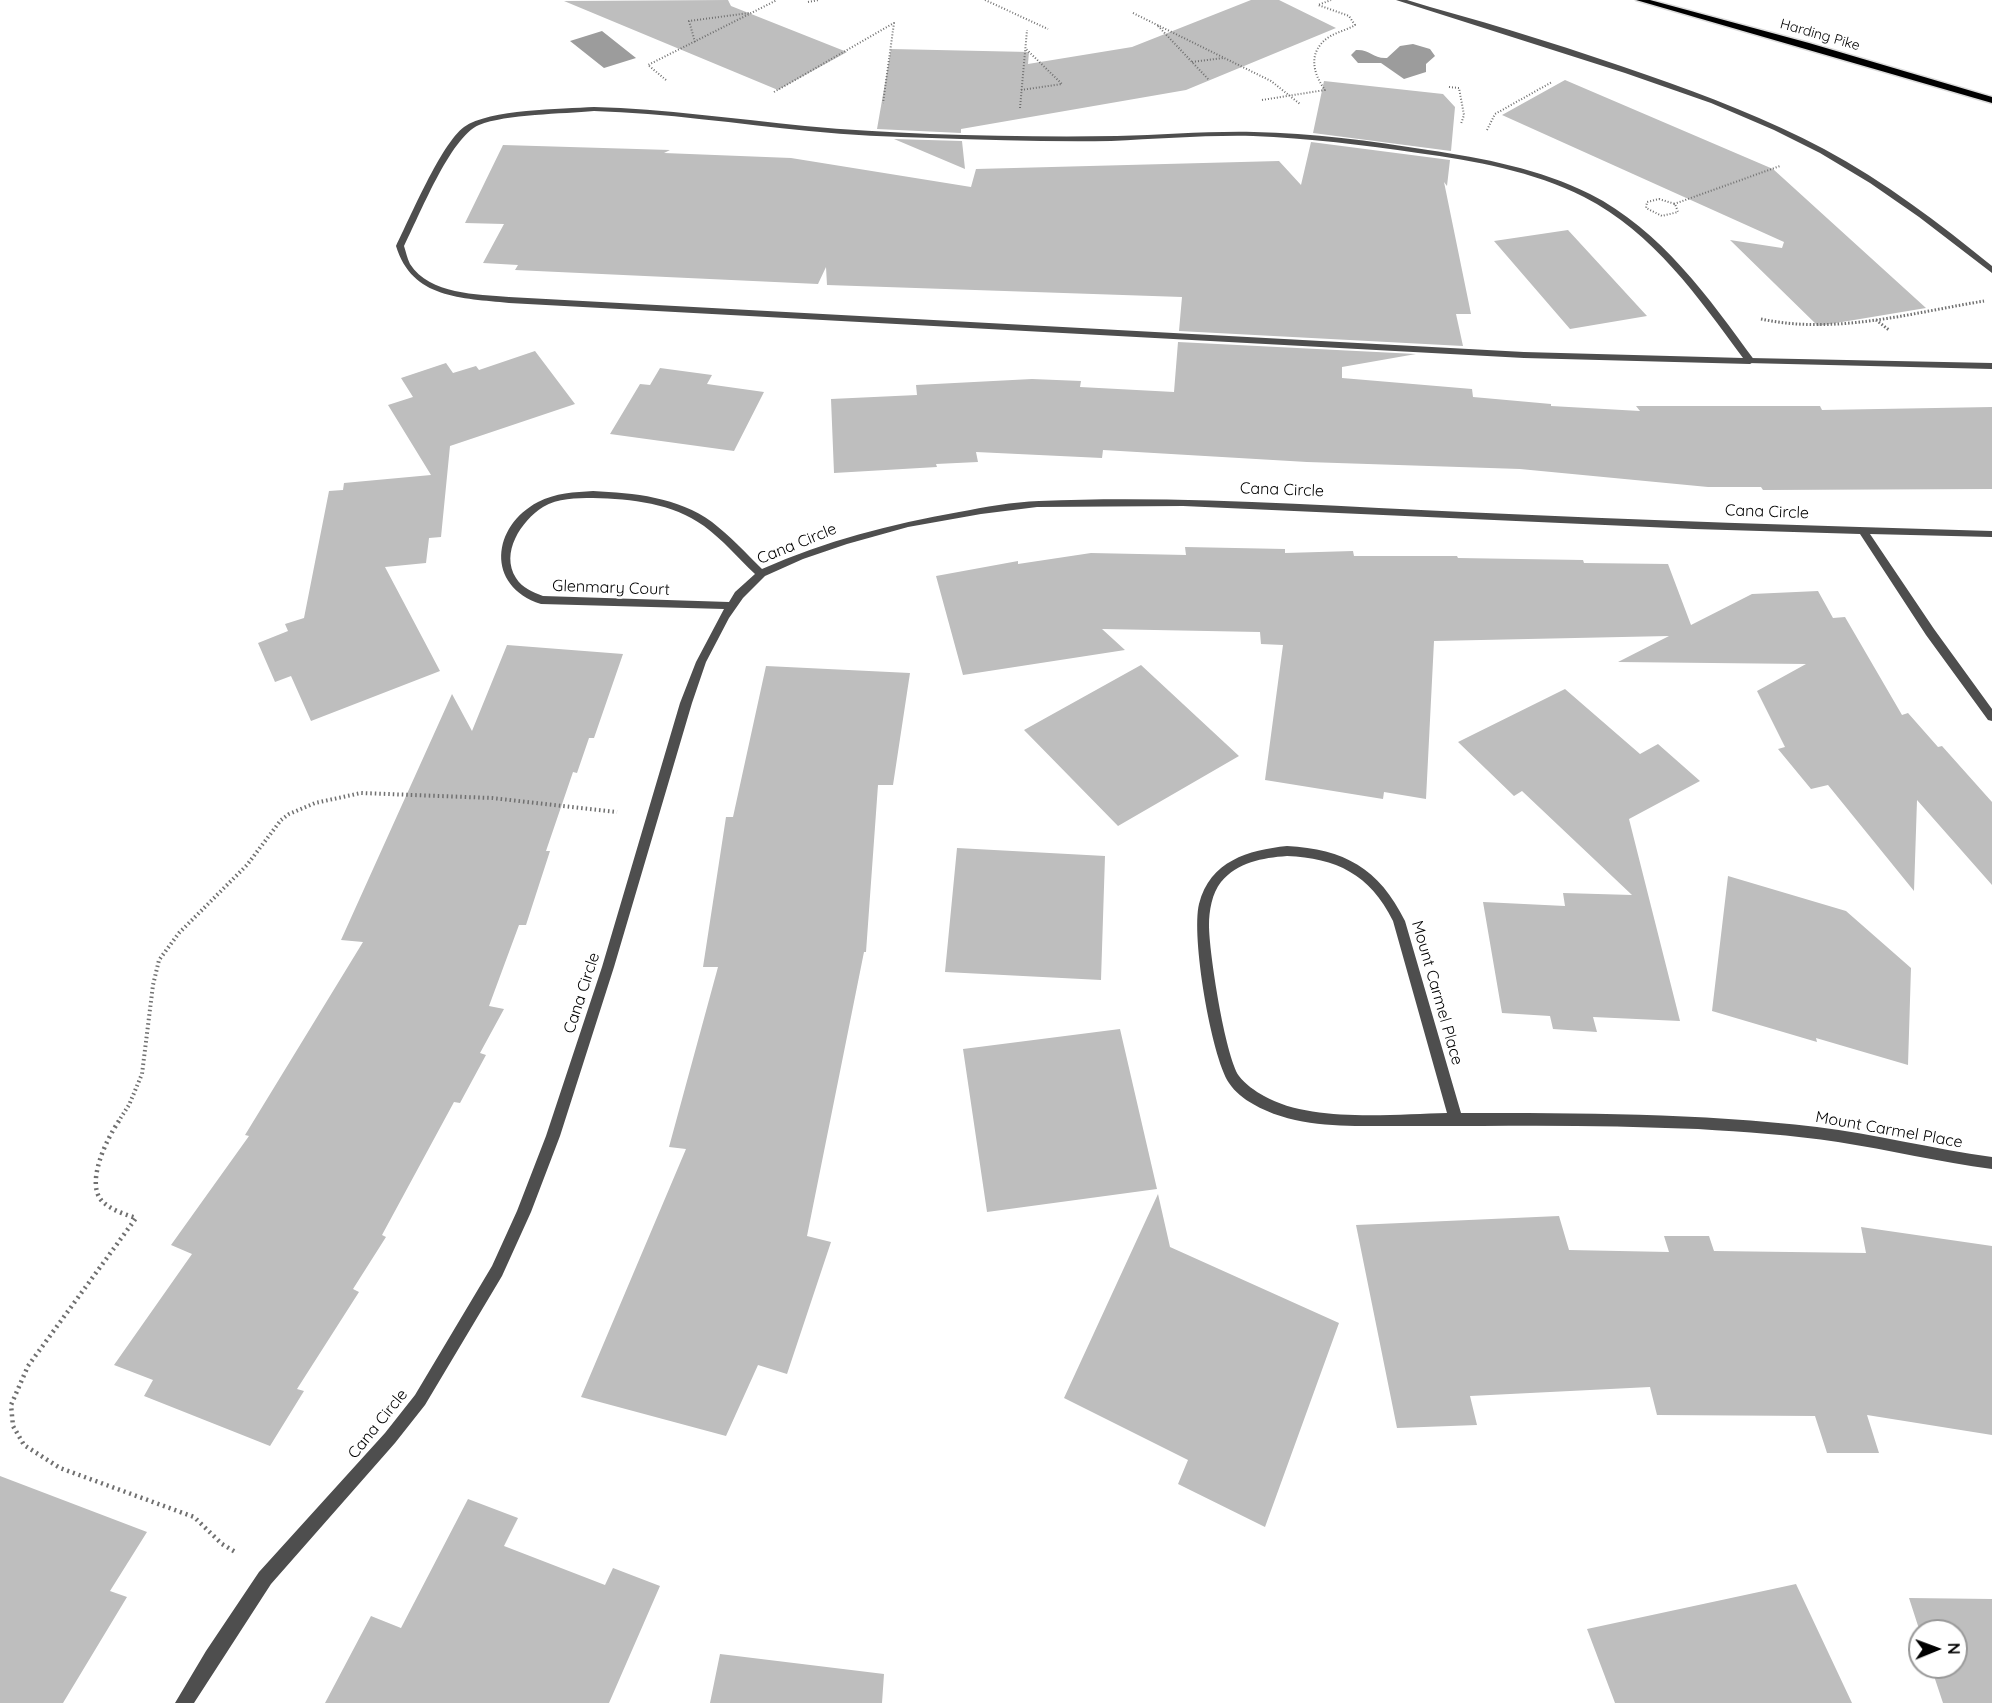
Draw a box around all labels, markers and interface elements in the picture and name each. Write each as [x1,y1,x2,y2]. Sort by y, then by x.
street label: Harding Pike [1778,16,1862,54]
street label: Cana Circle [1240,479,1324,501]
street label: Cana Circle [1725,501,1809,523]
street label: Cana Circle [754,519,840,569]
street label: Glenmary Court [552,576,670,600]
street label: Mount Carmel Place [1407,919,1467,1067]
street label: Cana Circle [560,950,604,1036]
street label: Mount Carmel Place [1814,1108,1964,1152]
street label: Cana Circle [344,1385,412,1463]
north arrow [1908,1619,1968,1679]
text: N [1944,1643,1964,1655]

